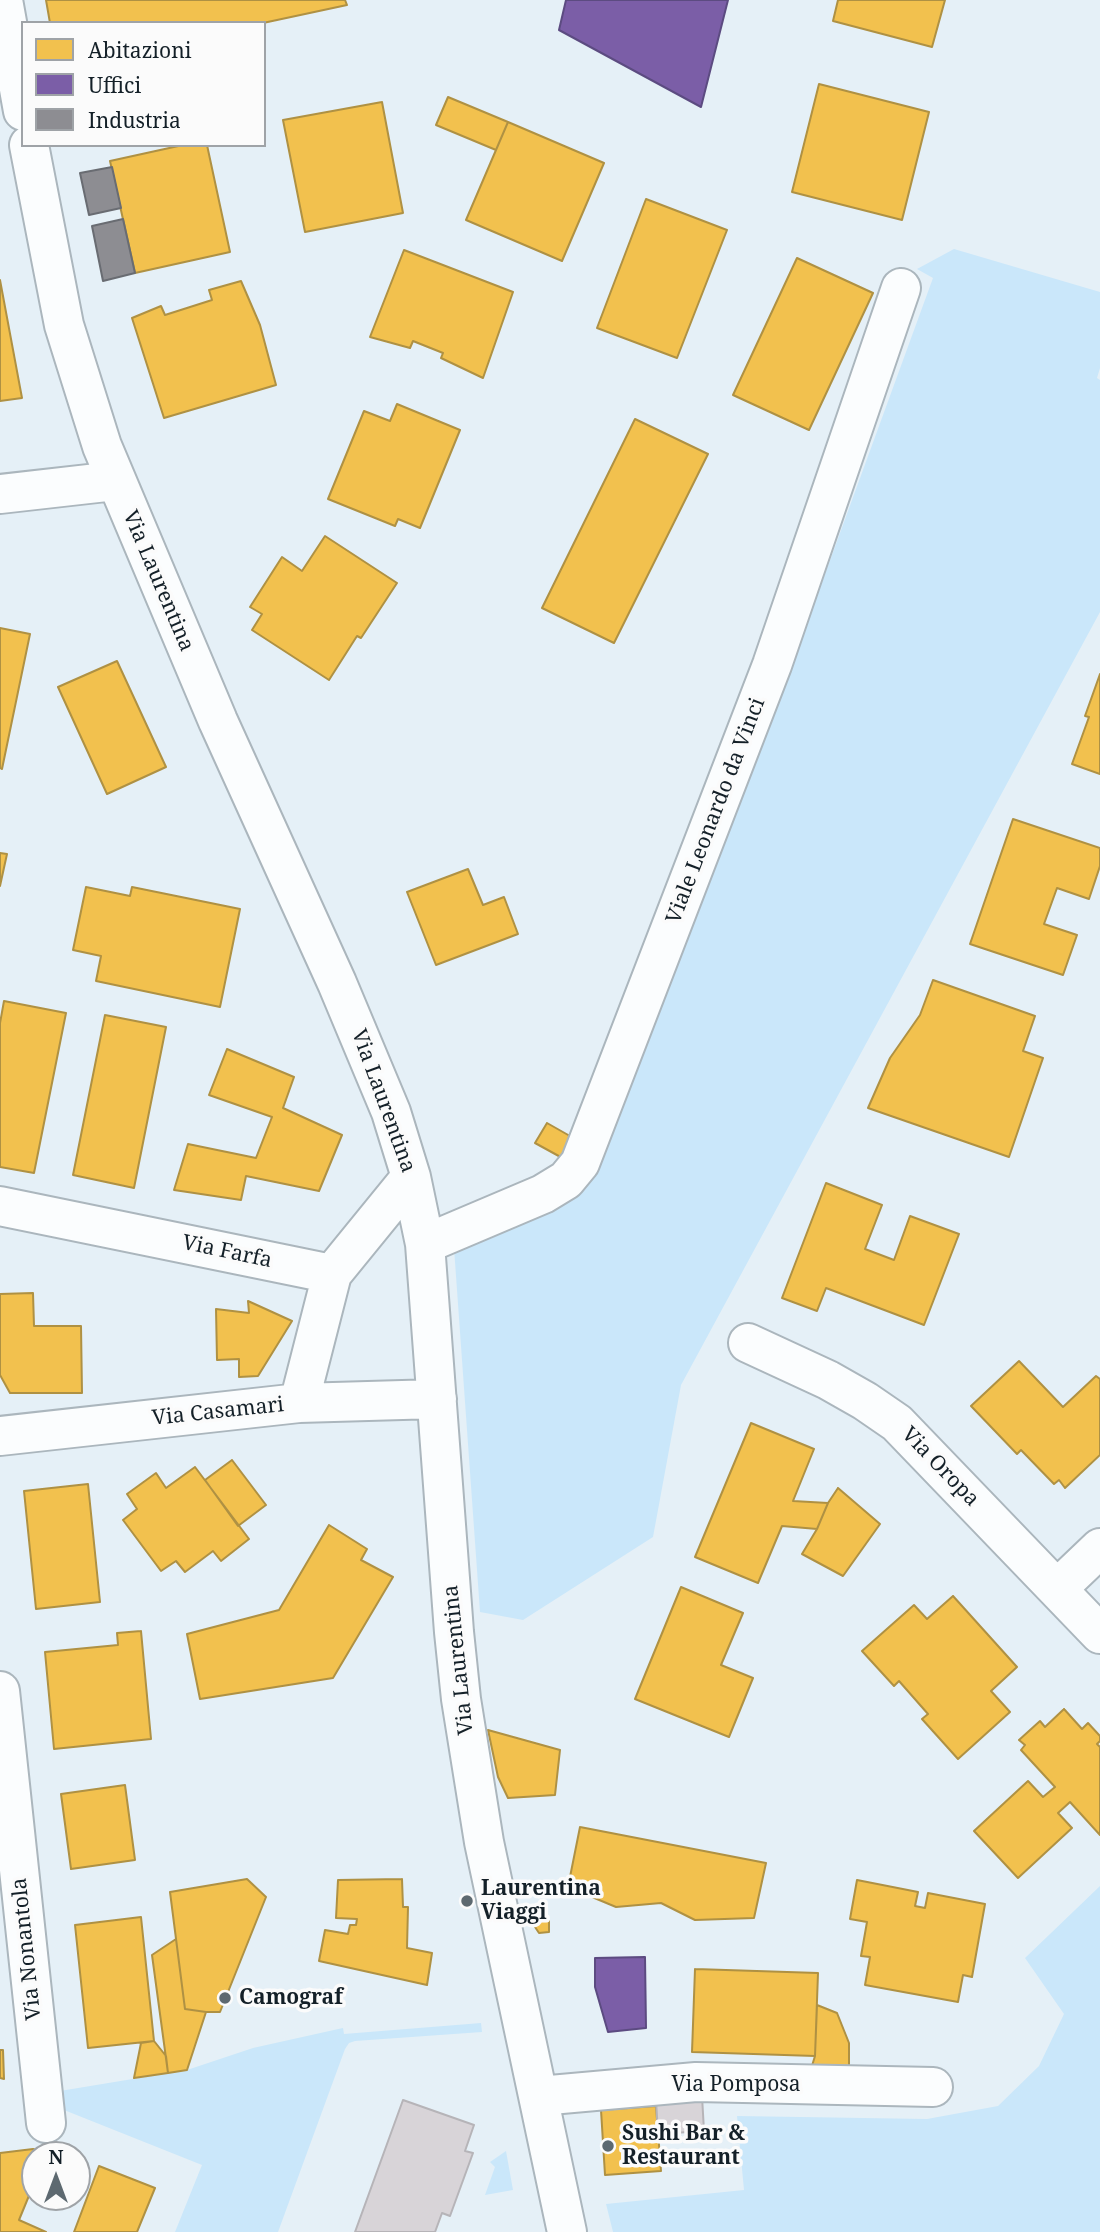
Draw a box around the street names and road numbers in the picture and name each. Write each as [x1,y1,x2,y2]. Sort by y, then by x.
street label: Via Laurentina [117,507,199,655]
street label: Viale Leonardo da Vinci [661,695,771,927]
street label: Via Laurentina [345,1026,421,1176]
street label: Via Farfa [180,1230,274,1274]
street label: Via Casamari [151,1393,285,1431]
street label: Via Oropa [896,1422,984,1512]
street label: Via Laurentina [439,1584,479,1736]
street label: Via Nonantola [7,1877,47,2021]
street label: Via Pomposa [671,2072,801,2098]

